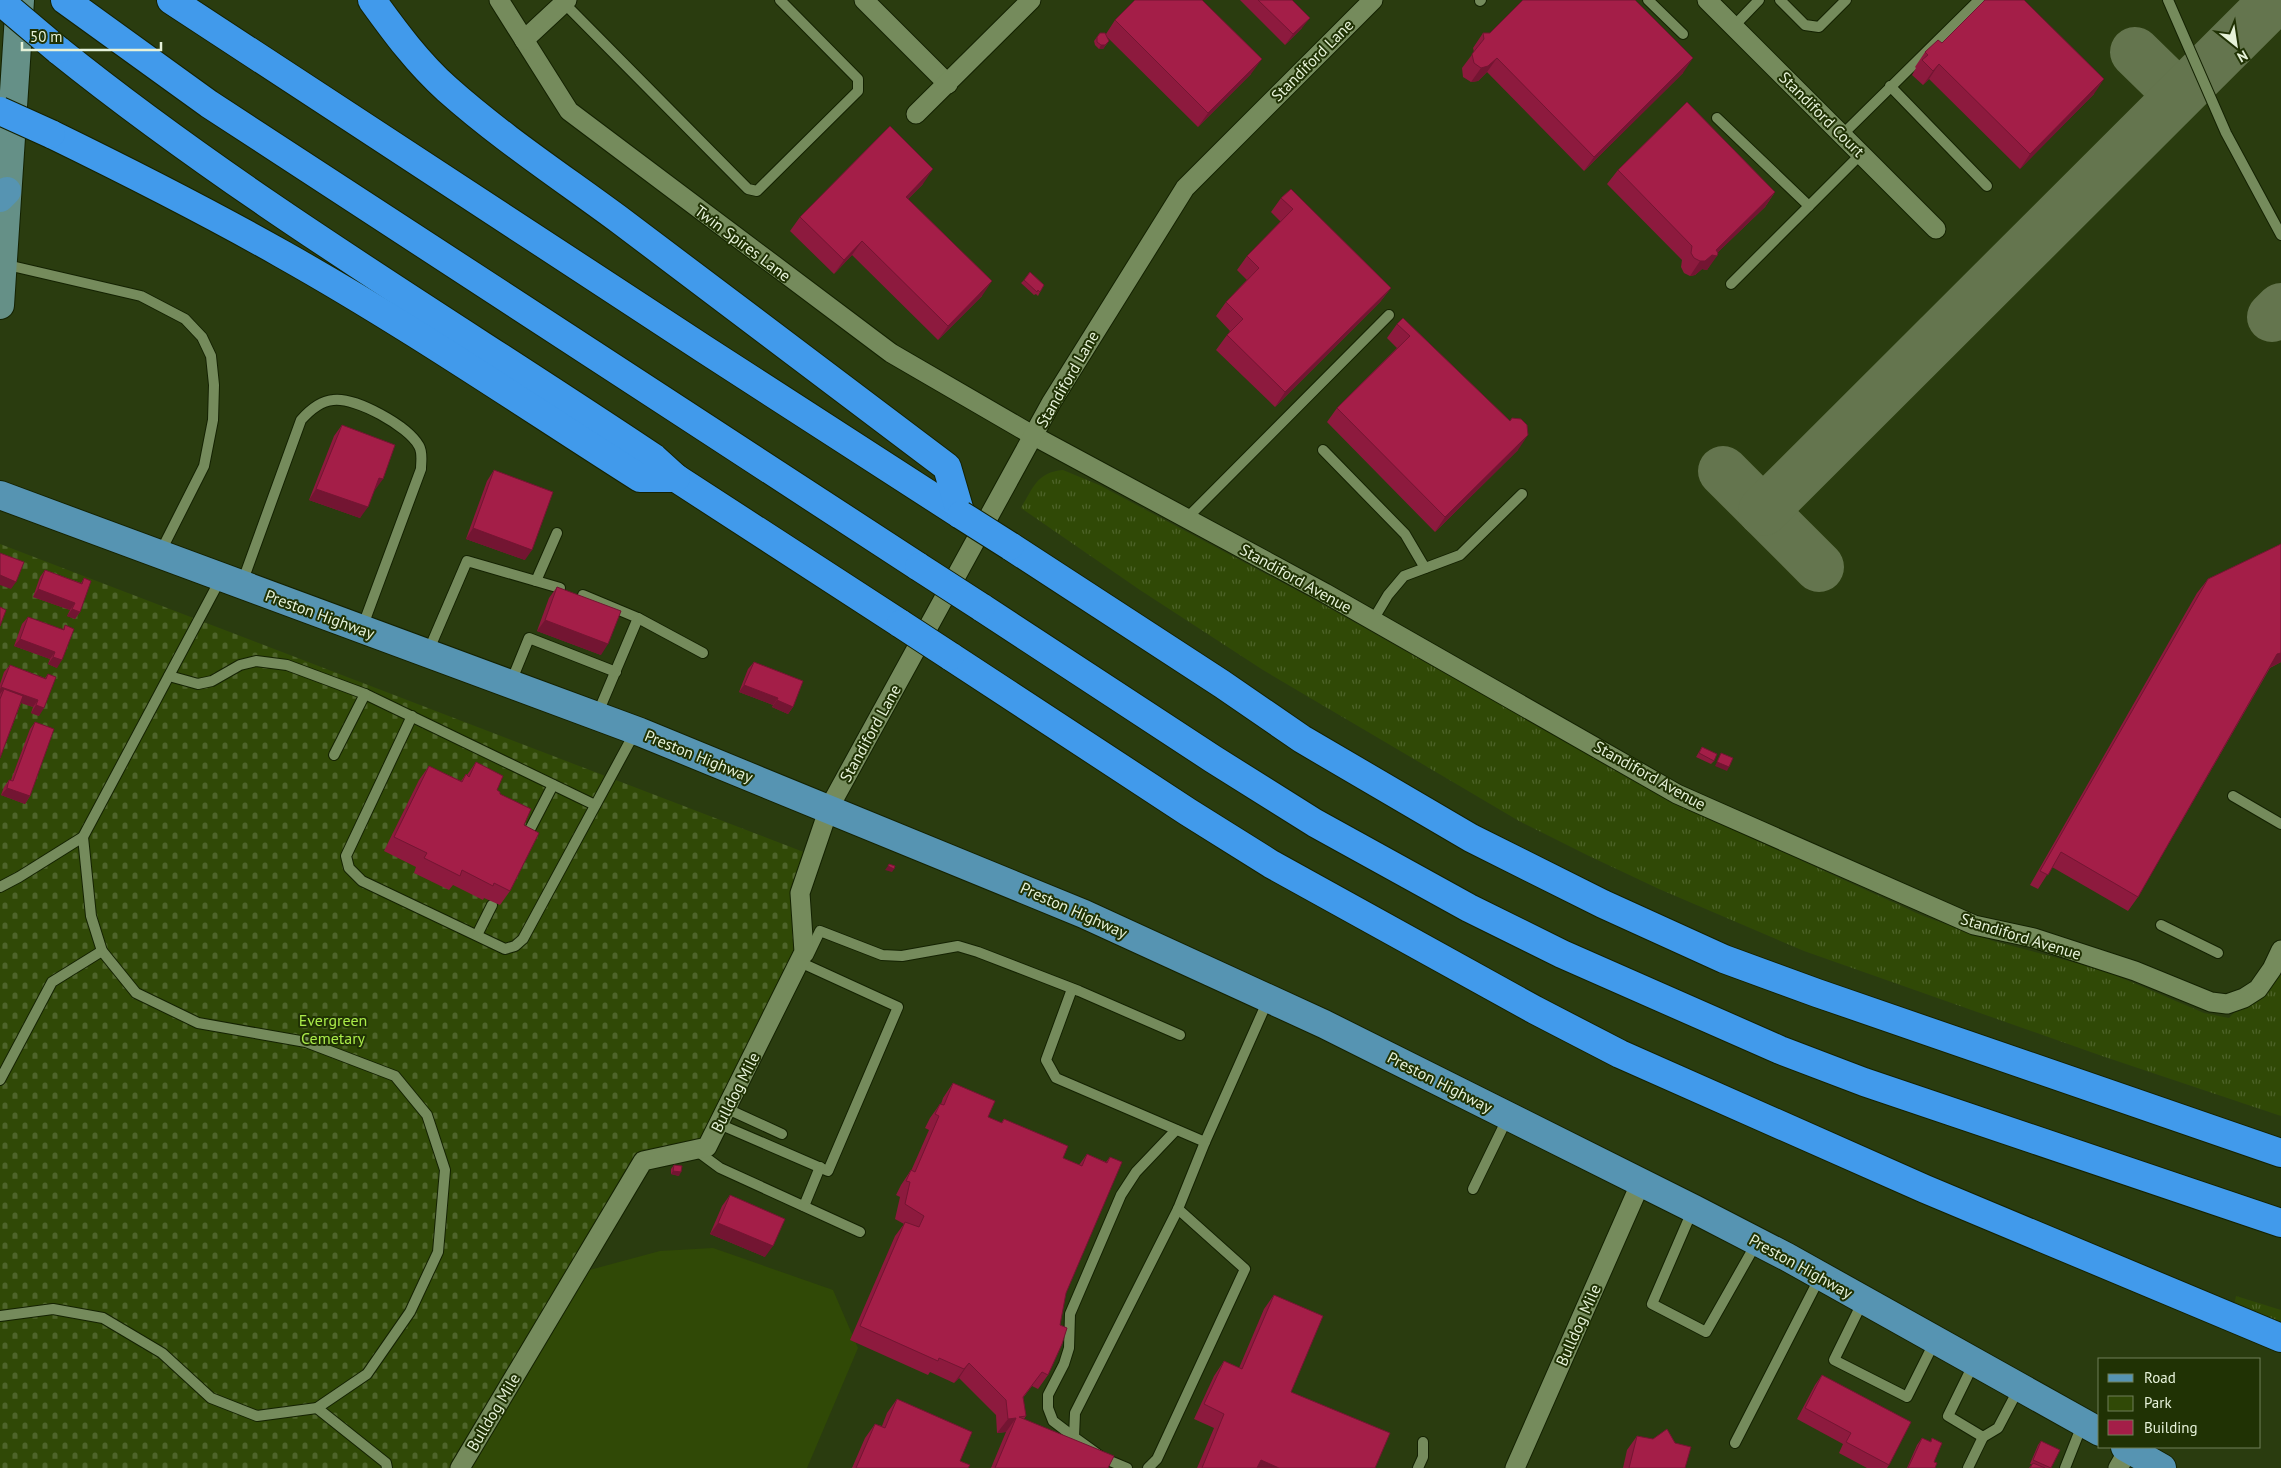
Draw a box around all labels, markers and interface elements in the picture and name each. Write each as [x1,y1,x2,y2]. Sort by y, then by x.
street label: Standiford Lane [1267,15,1357,105]
scale bar [22,20,161,52]
north arrow [2211,20,2261,70]
text: 50 m [30,27,63,46]
text: N [2234,46,2251,66]
street label: Standiford Court [1775,67,1869,161]
street label: Twin Spires Lane [691,200,795,286]
street label: Standiford Lane [1031,327,1103,431]
street label: Standiford Avenue [1237,539,1355,617]
street label: Preston Highway [263,585,378,643]
street label: Standiford Lane [835,681,905,785]
street label: Preston Highway [642,725,757,787]
street label: Standiford Avenue [1591,736,1709,814]
street label: Preston Highway [1017,877,1131,943]
street label: Standiford Avenue [1958,908,2084,964]
park label: Evergreen Cemetary [299,1010,367,1048]
street label: Preston Highway [1384,1047,1496,1117]
street label: Bulldog Mile [706,1049,764,1135]
street label: Preston Highway [1746,1229,1857,1303]
street label: Bulldog Mile [1551,1281,1605,1369]
legend [2098,1358,2261,1448]
text: Road [2144,1368,2176,1387]
street label: Bulldog Mile [462,1370,524,1454]
text: Park [2144,1393,2172,1412]
text: Building [2144,1418,2198,1437]

